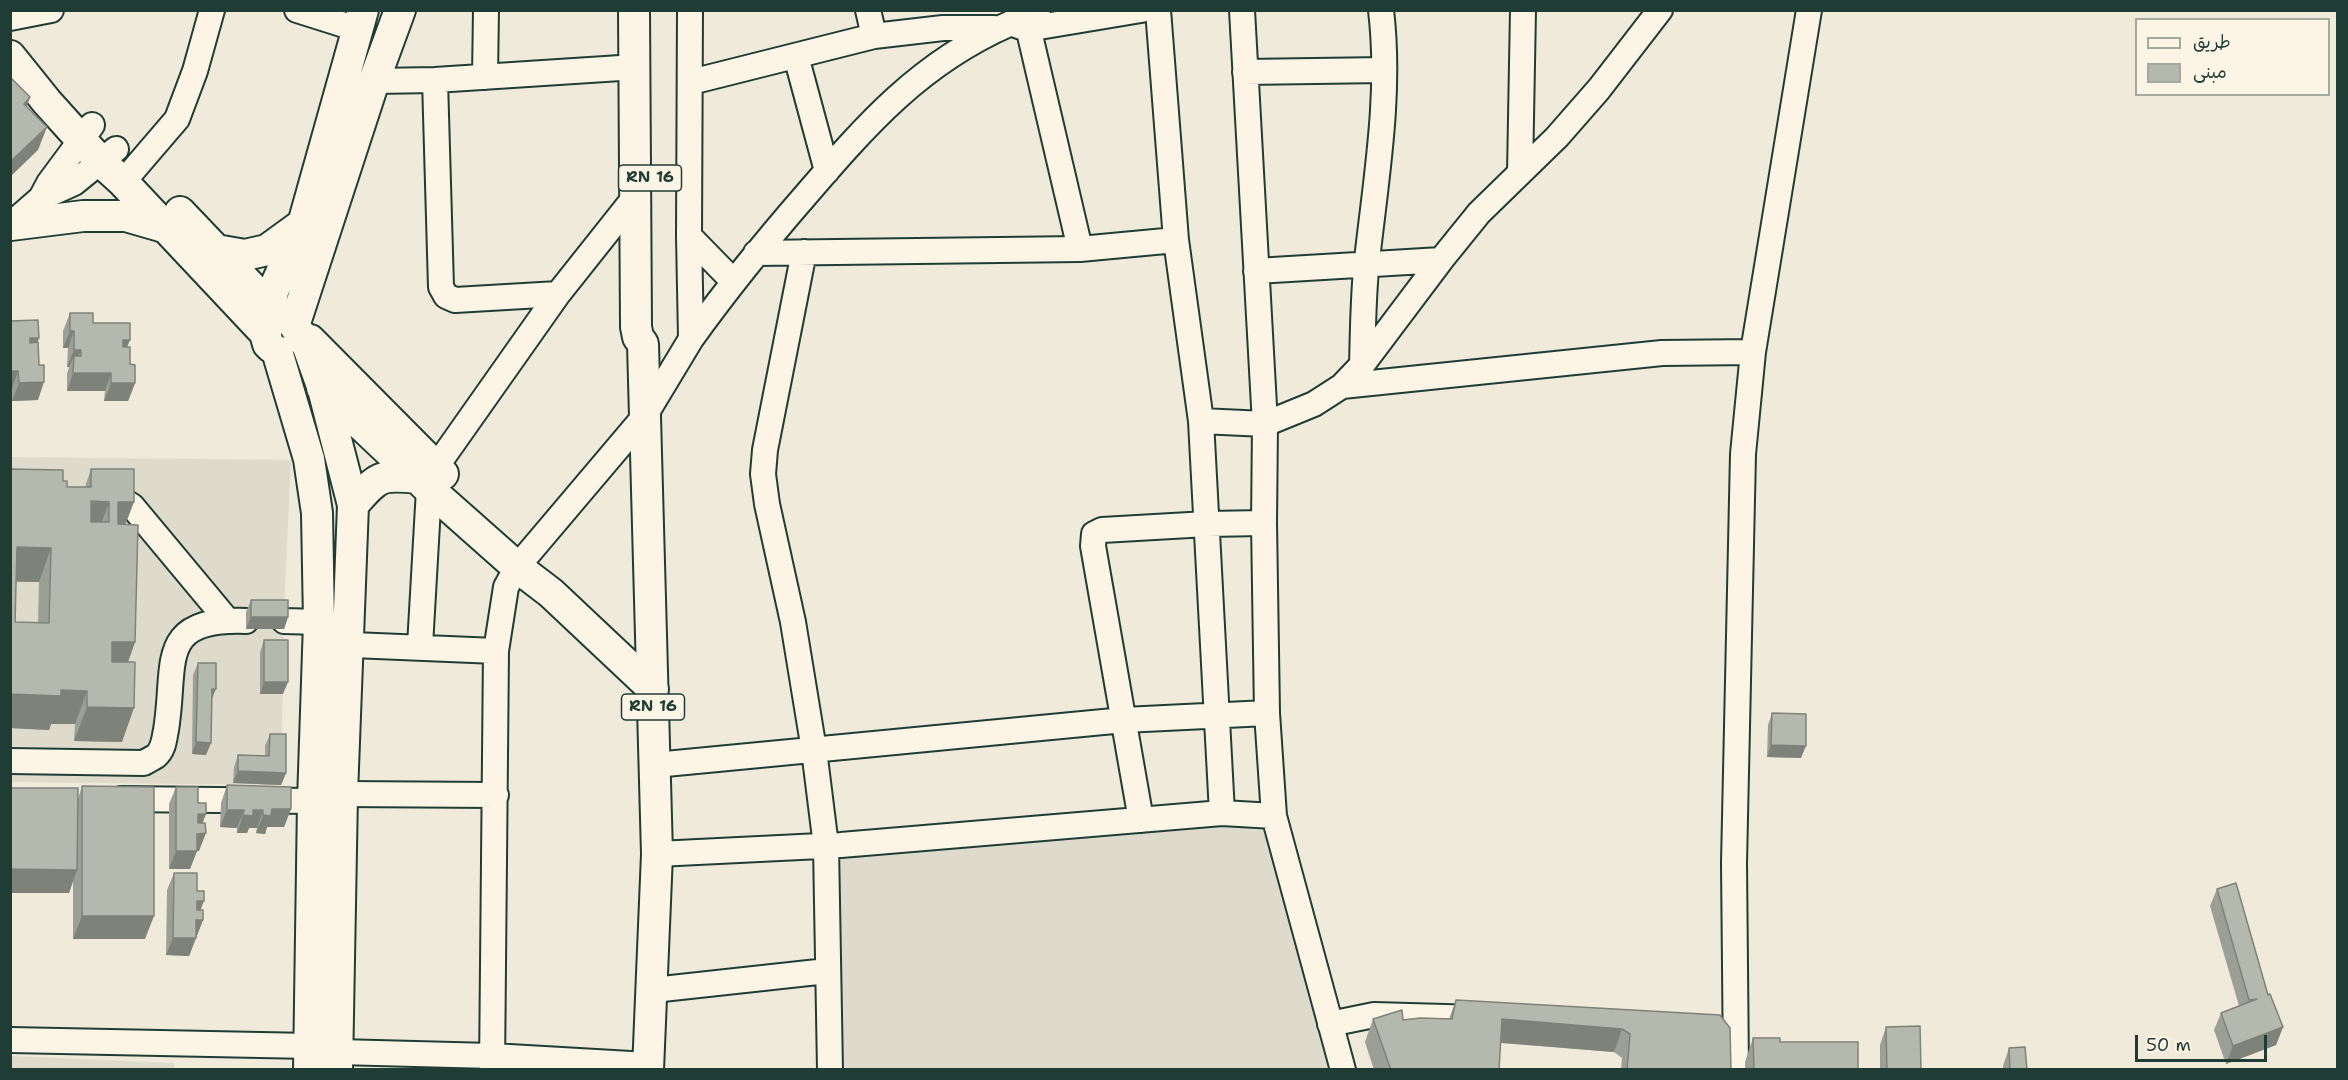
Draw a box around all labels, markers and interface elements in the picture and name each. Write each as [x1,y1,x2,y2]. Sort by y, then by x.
legend [2135,18,2330,96]
text: طريق [2193,30,2231,54]
text: مبنى [2193,60,2227,84]
road number: RN 16 [618,165,682,191]
road number: RN 16 [622,694,684,720]
scale bar [2138,1023,2270,1061]
text: 50 m [2146,1033,2191,1057]

